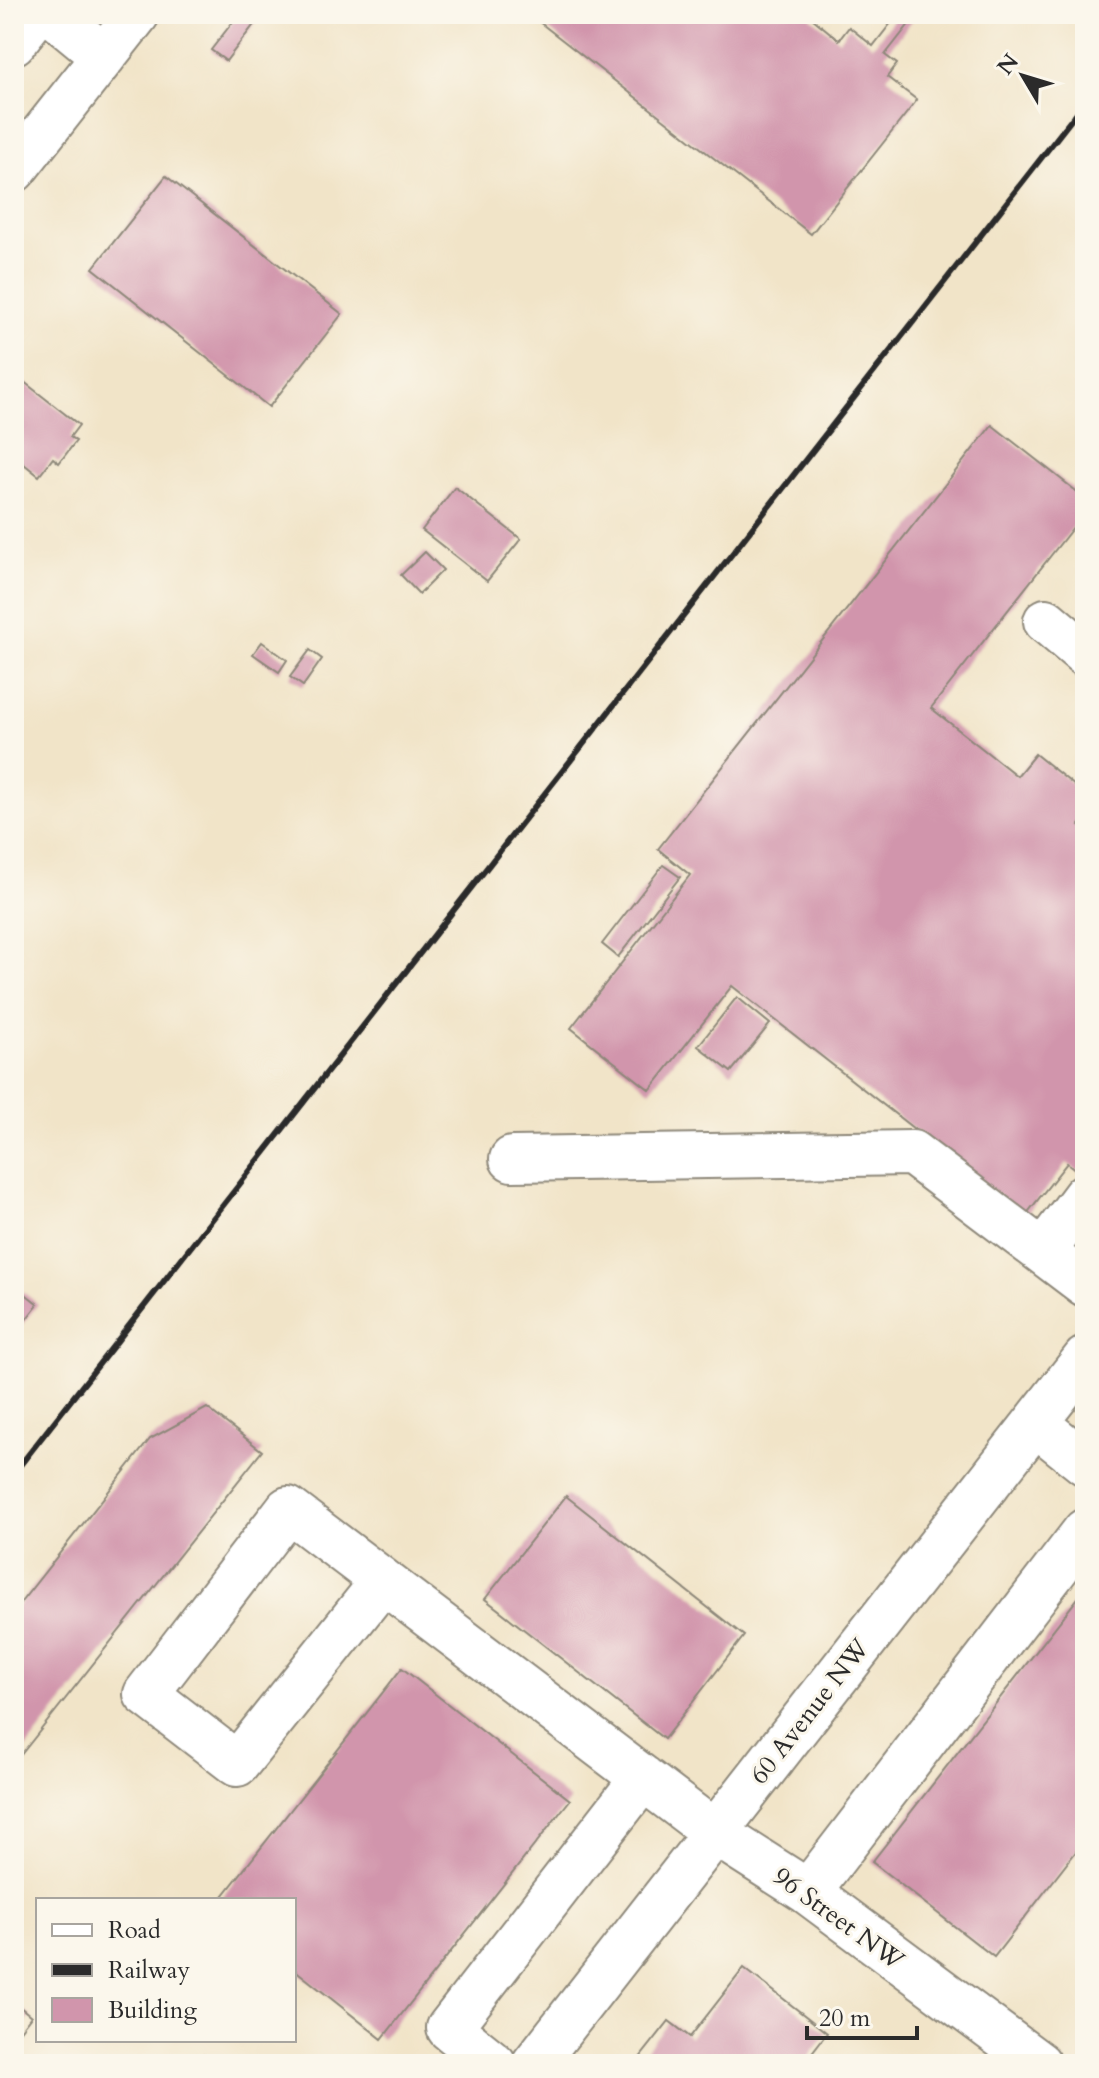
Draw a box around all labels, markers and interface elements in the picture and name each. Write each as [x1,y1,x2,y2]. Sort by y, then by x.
north arrow [983,36,1063,116]
text: N [990,48,1026,81]
street label: 60 Avenue NW [741,1631,877,1791]
street label: 96 Street NW [766,1859,912,1978]
legend [36,1898,296,2042]
text: Road [108,1914,161,1947]
text: Railway [108,1954,190,1987]
scale bar [807,1990,917,2040]
text: Building [108,1994,198,2027]
text: 20 m [819,2002,871,2035]

